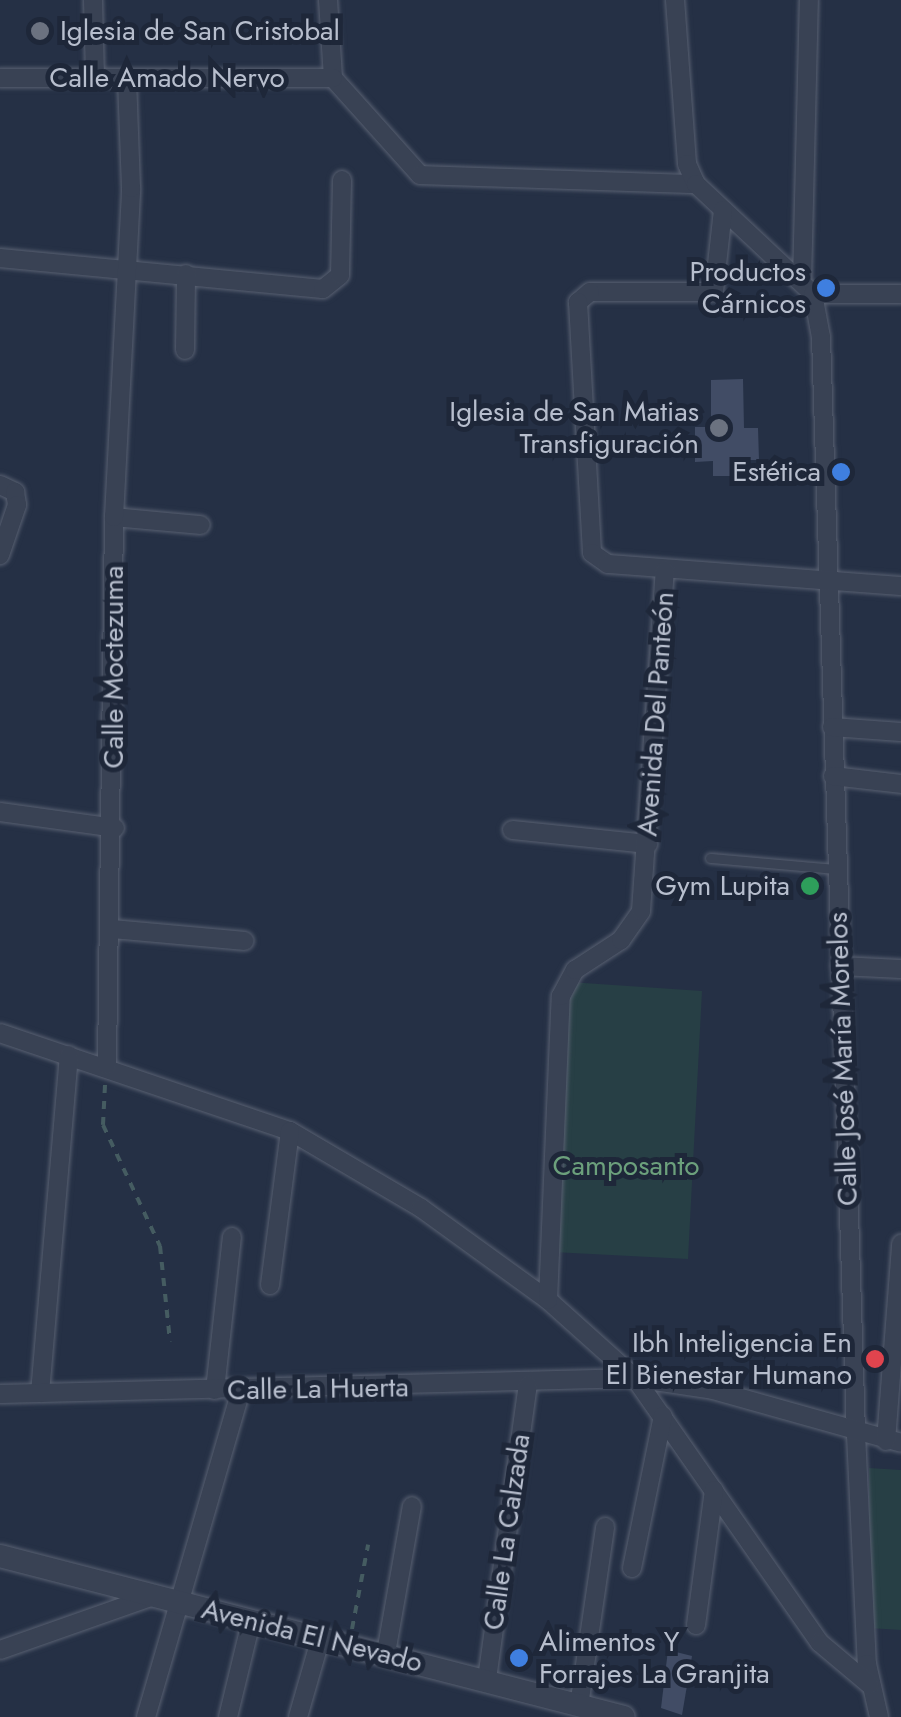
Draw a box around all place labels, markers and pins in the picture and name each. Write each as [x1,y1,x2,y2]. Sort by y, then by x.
place label: Iglesia de San Cristobal [60,14,340,48]
marker: Iglesia de San Cristobal [29,20,51,42]
place label: Productos Cárnicos [689,255,806,321]
marker: Productos Cárnicos [815,277,837,299]
place label: Iglesia de San Matias Transfiguración [449,395,699,461]
marker: Iglesia de San Matias Transfiguración [708,417,730,439]
place label: Estética [732,455,821,489]
marker: Estética [830,461,852,483]
place label: Gym Lupita [655,869,790,903]
marker: Gym Lupita [799,875,821,897]
place label: Ibh Inteligencia En El Bienestar Humano [606,1326,852,1392]
marker: Ibh Inteligencia En El Bienestar Humano [862,1346,888,1372]
place label: Alimentos Y Forrajes La Granjita [539,1625,770,1691]
marker: Alimentos Y Forrajes La Granjita [508,1647,530,1669]

